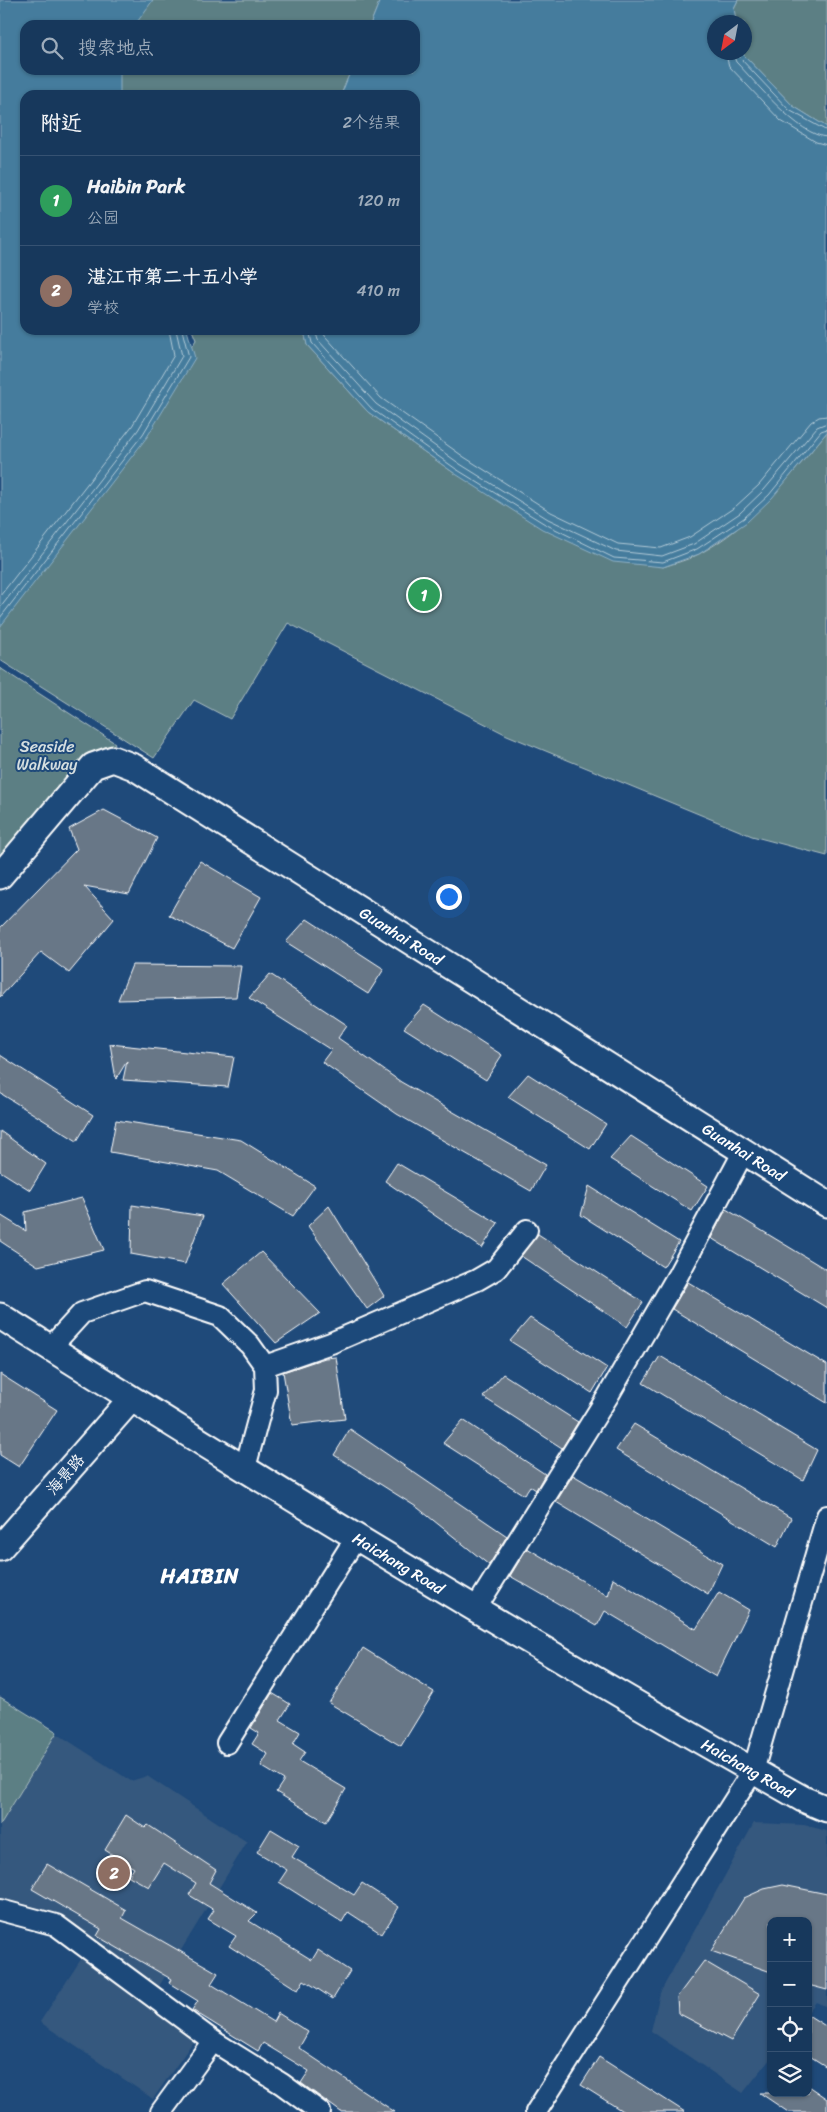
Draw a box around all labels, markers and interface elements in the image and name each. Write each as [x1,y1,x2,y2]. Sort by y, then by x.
north arrow [707,15,752,60]
search box [20,20,420,75]
text: 搜索地点 [78,31,154,64]
icon: search [38,34,66,62]
text: 附近 [40,104,82,142]
text: 2个结果 [343,108,400,137]
text: Haibin Park [87,170,185,203]
text: 1 [53,186,59,215]
text: 120 m [357,186,400,215]
text: 公园 [87,203,119,232]
text: 湛江市第二十五小学 [87,260,258,293]
text: 2 [51,276,61,305]
text: 410 m [357,276,400,305]
text: 学校 [87,293,119,322]
pin: 1 [408,576,440,614]
park label: Seaside Walkway [17,732,78,779]
your location [436,884,462,910]
street label: Guanhai Road [354,899,450,974]
street label: Guanhai Road [696,1115,793,1190]
street label: 海景路 [39,1447,92,1502]
street label: Haichang Road [347,1524,452,1603]
district label: HAIBIN [159,1557,240,1595]
street label: Haichang Road [696,1730,801,1807]
pin: 2 [98,1854,130,1892]
map controls [767,1917,812,2097]
button: + [767,1917,812,1962]
button: − [767,1962,812,2007]
button: locate [767,2007,812,2052]
button: layers [767,2052,812,2097]

